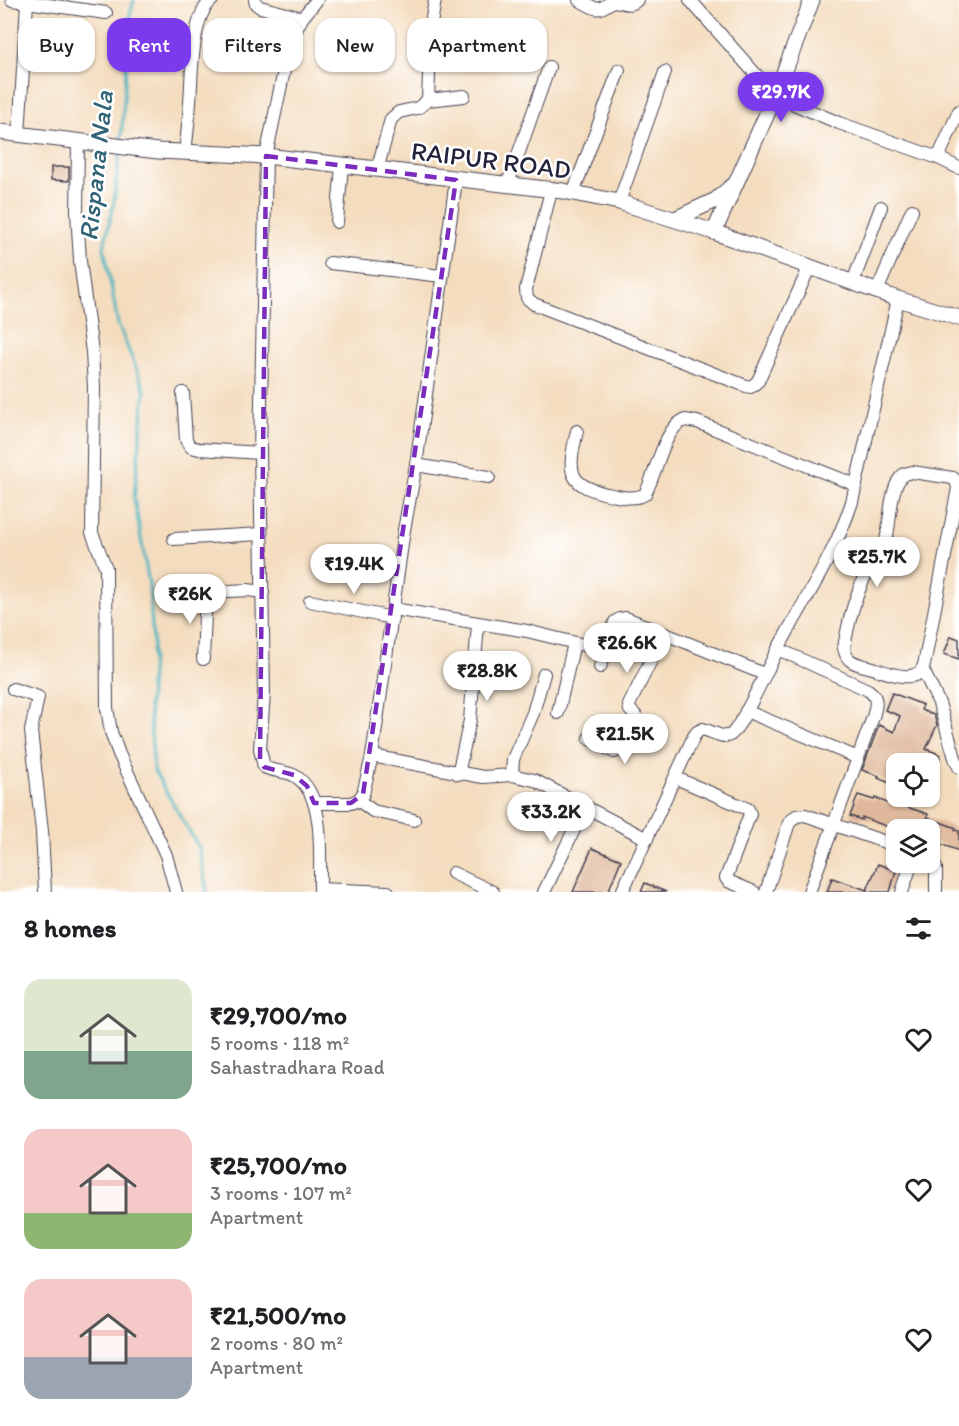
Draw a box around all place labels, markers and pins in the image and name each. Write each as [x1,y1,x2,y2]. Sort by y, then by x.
pin: ₹29.7K [732,72,830,123]
pin: ₹25.7K [828,537,926,588]
pin: ₹19.4K [305,544,403,595]
pin: ₹26K [154,574,226,625]
pin: ₹26.6K [578,623,676,674]
pin: ₹28.8K [438,651,536,702]
pin: ₹21.5K [576,714,674,765]
pin: ₹33.2K [502,792,600,843]

